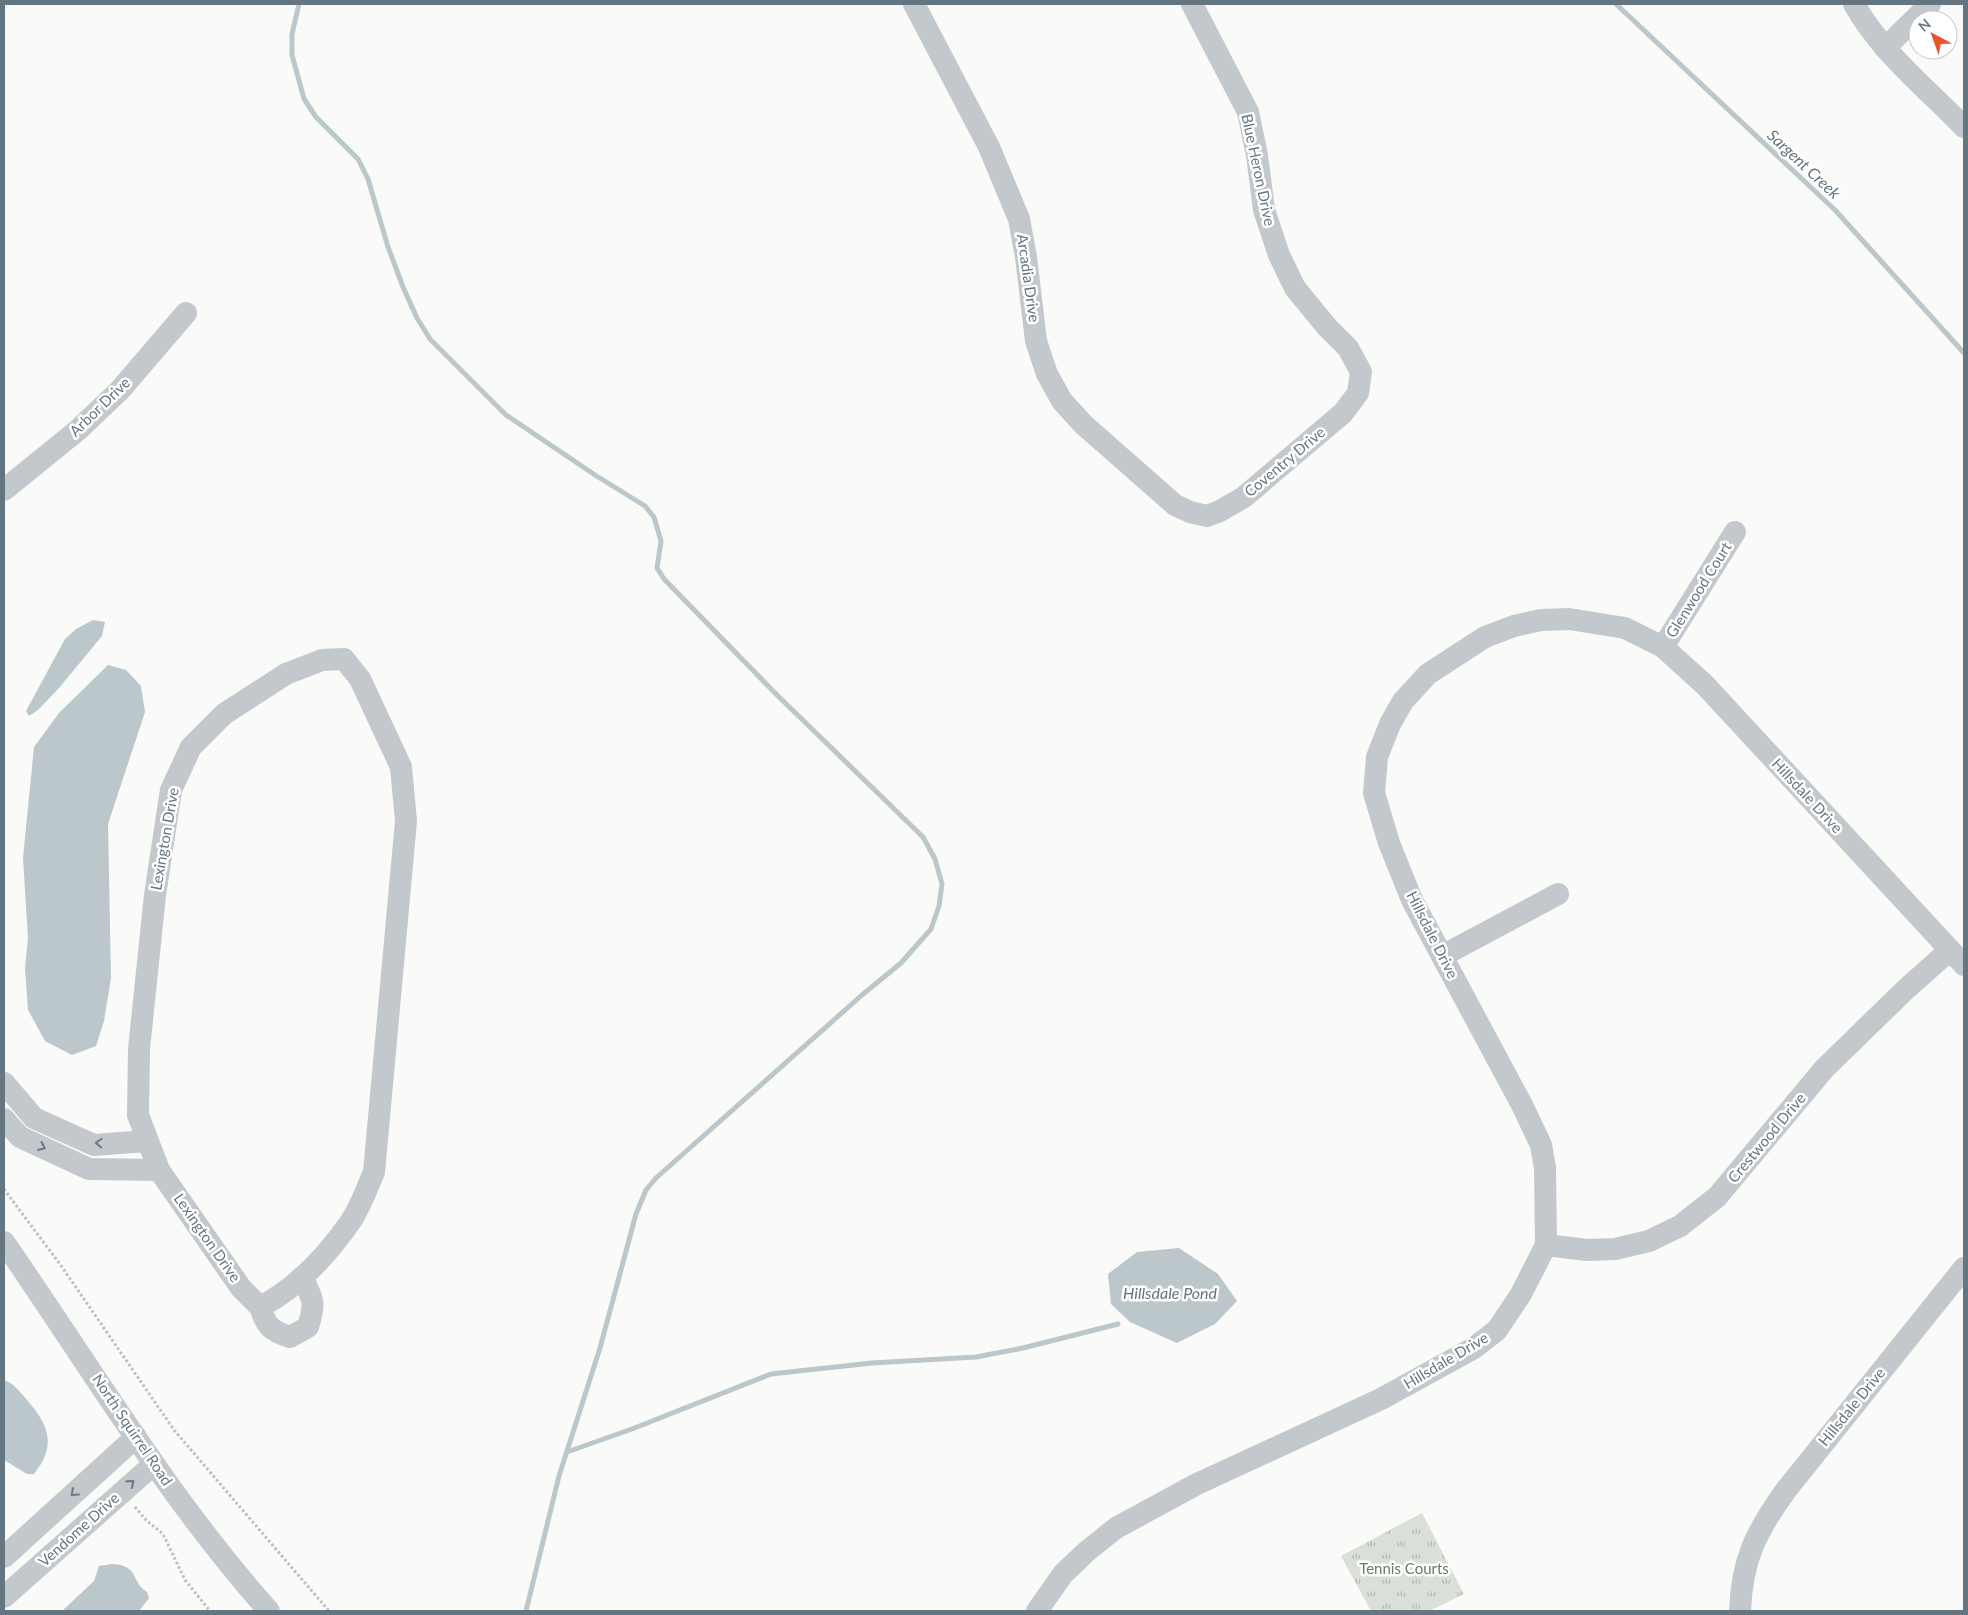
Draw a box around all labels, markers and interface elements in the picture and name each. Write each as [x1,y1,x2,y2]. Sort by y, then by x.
north arrow [1908,10,1958,60]
text: N [1914,15,1934,35]
street label: Blue Heron Drive [1238,112,1280,227]
water label: Sargent Creek [1764,125,1845,202]
street label: Arcadia Drive [1014,233,1044,323]
street label: Arbor Drive [65,373,133,440]
street label: Coventry Drive [1240,422,1328,500]
street label: Glenwood Court [1662,538,1735,641]
street label: Hillsdale Drive [1769,754,1847,836]
street label: Lexington Drive [146,786,182,892]
street label: Hillsdale Drive [1403,888,1463,981]
street label: Crestwood Drive [1723,1089,1809,1186]
one-way arrow [94,1138,102,1149]
one-way arrow [37,1141,46,1152]
street label: Lexington Drive [171,1190,245,1285]
water label: Hillsdale Pond [1123,1283,1218,1302]
street label: Hillsdale Drive [1400,1328,1491,1392]
street label: Hillsdale Drive [1814,1364,1888,1449]
street label: North Squirrel Road [89,1370,177,1489]
one-way arrow [126,1480,135,1489]
one-way arrow [71,1487,80,1496]
street label: Vendome Drive [34,1488,122,1570]
park label: Tennis Courts [1359,1559,1449,1577]

